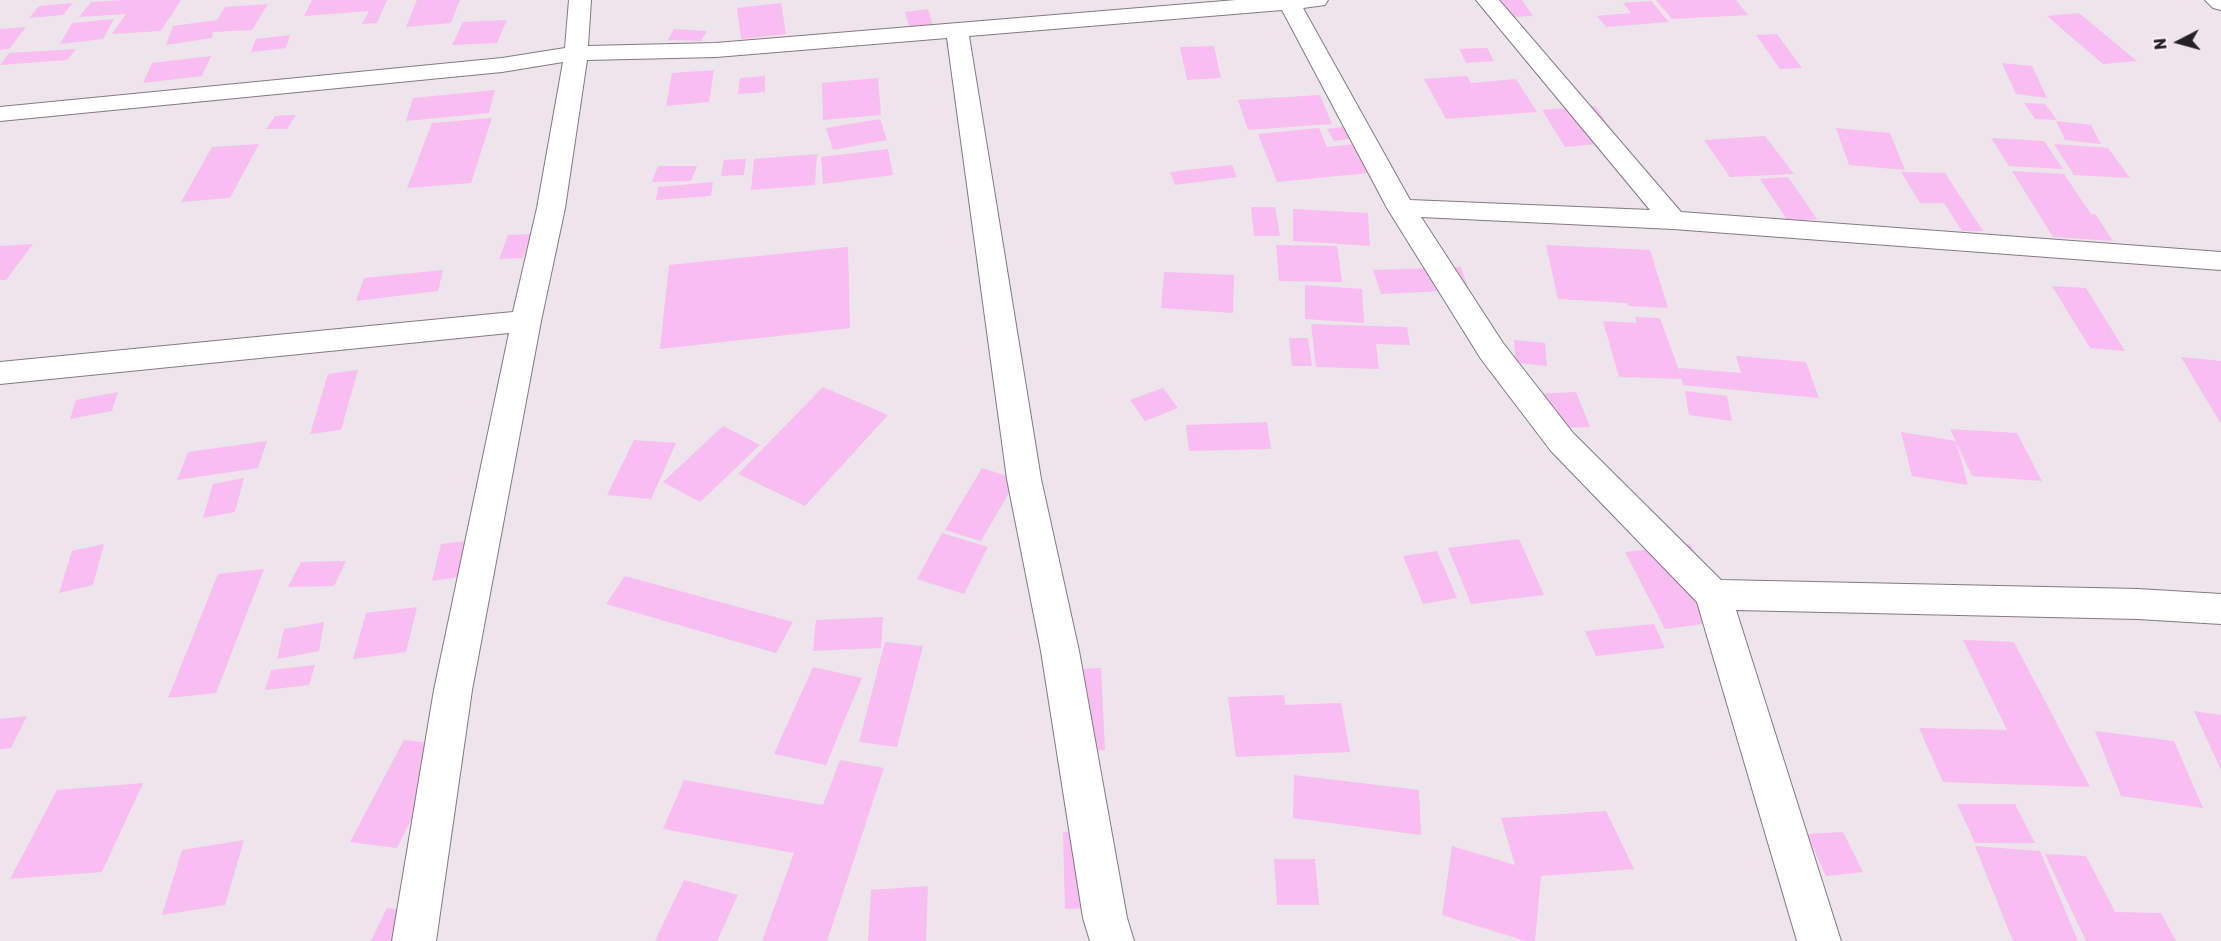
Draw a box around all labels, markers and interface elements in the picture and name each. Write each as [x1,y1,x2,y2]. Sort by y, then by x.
north arrow [2149,12,2209,72]
text: N [2151,37,2171,51]

